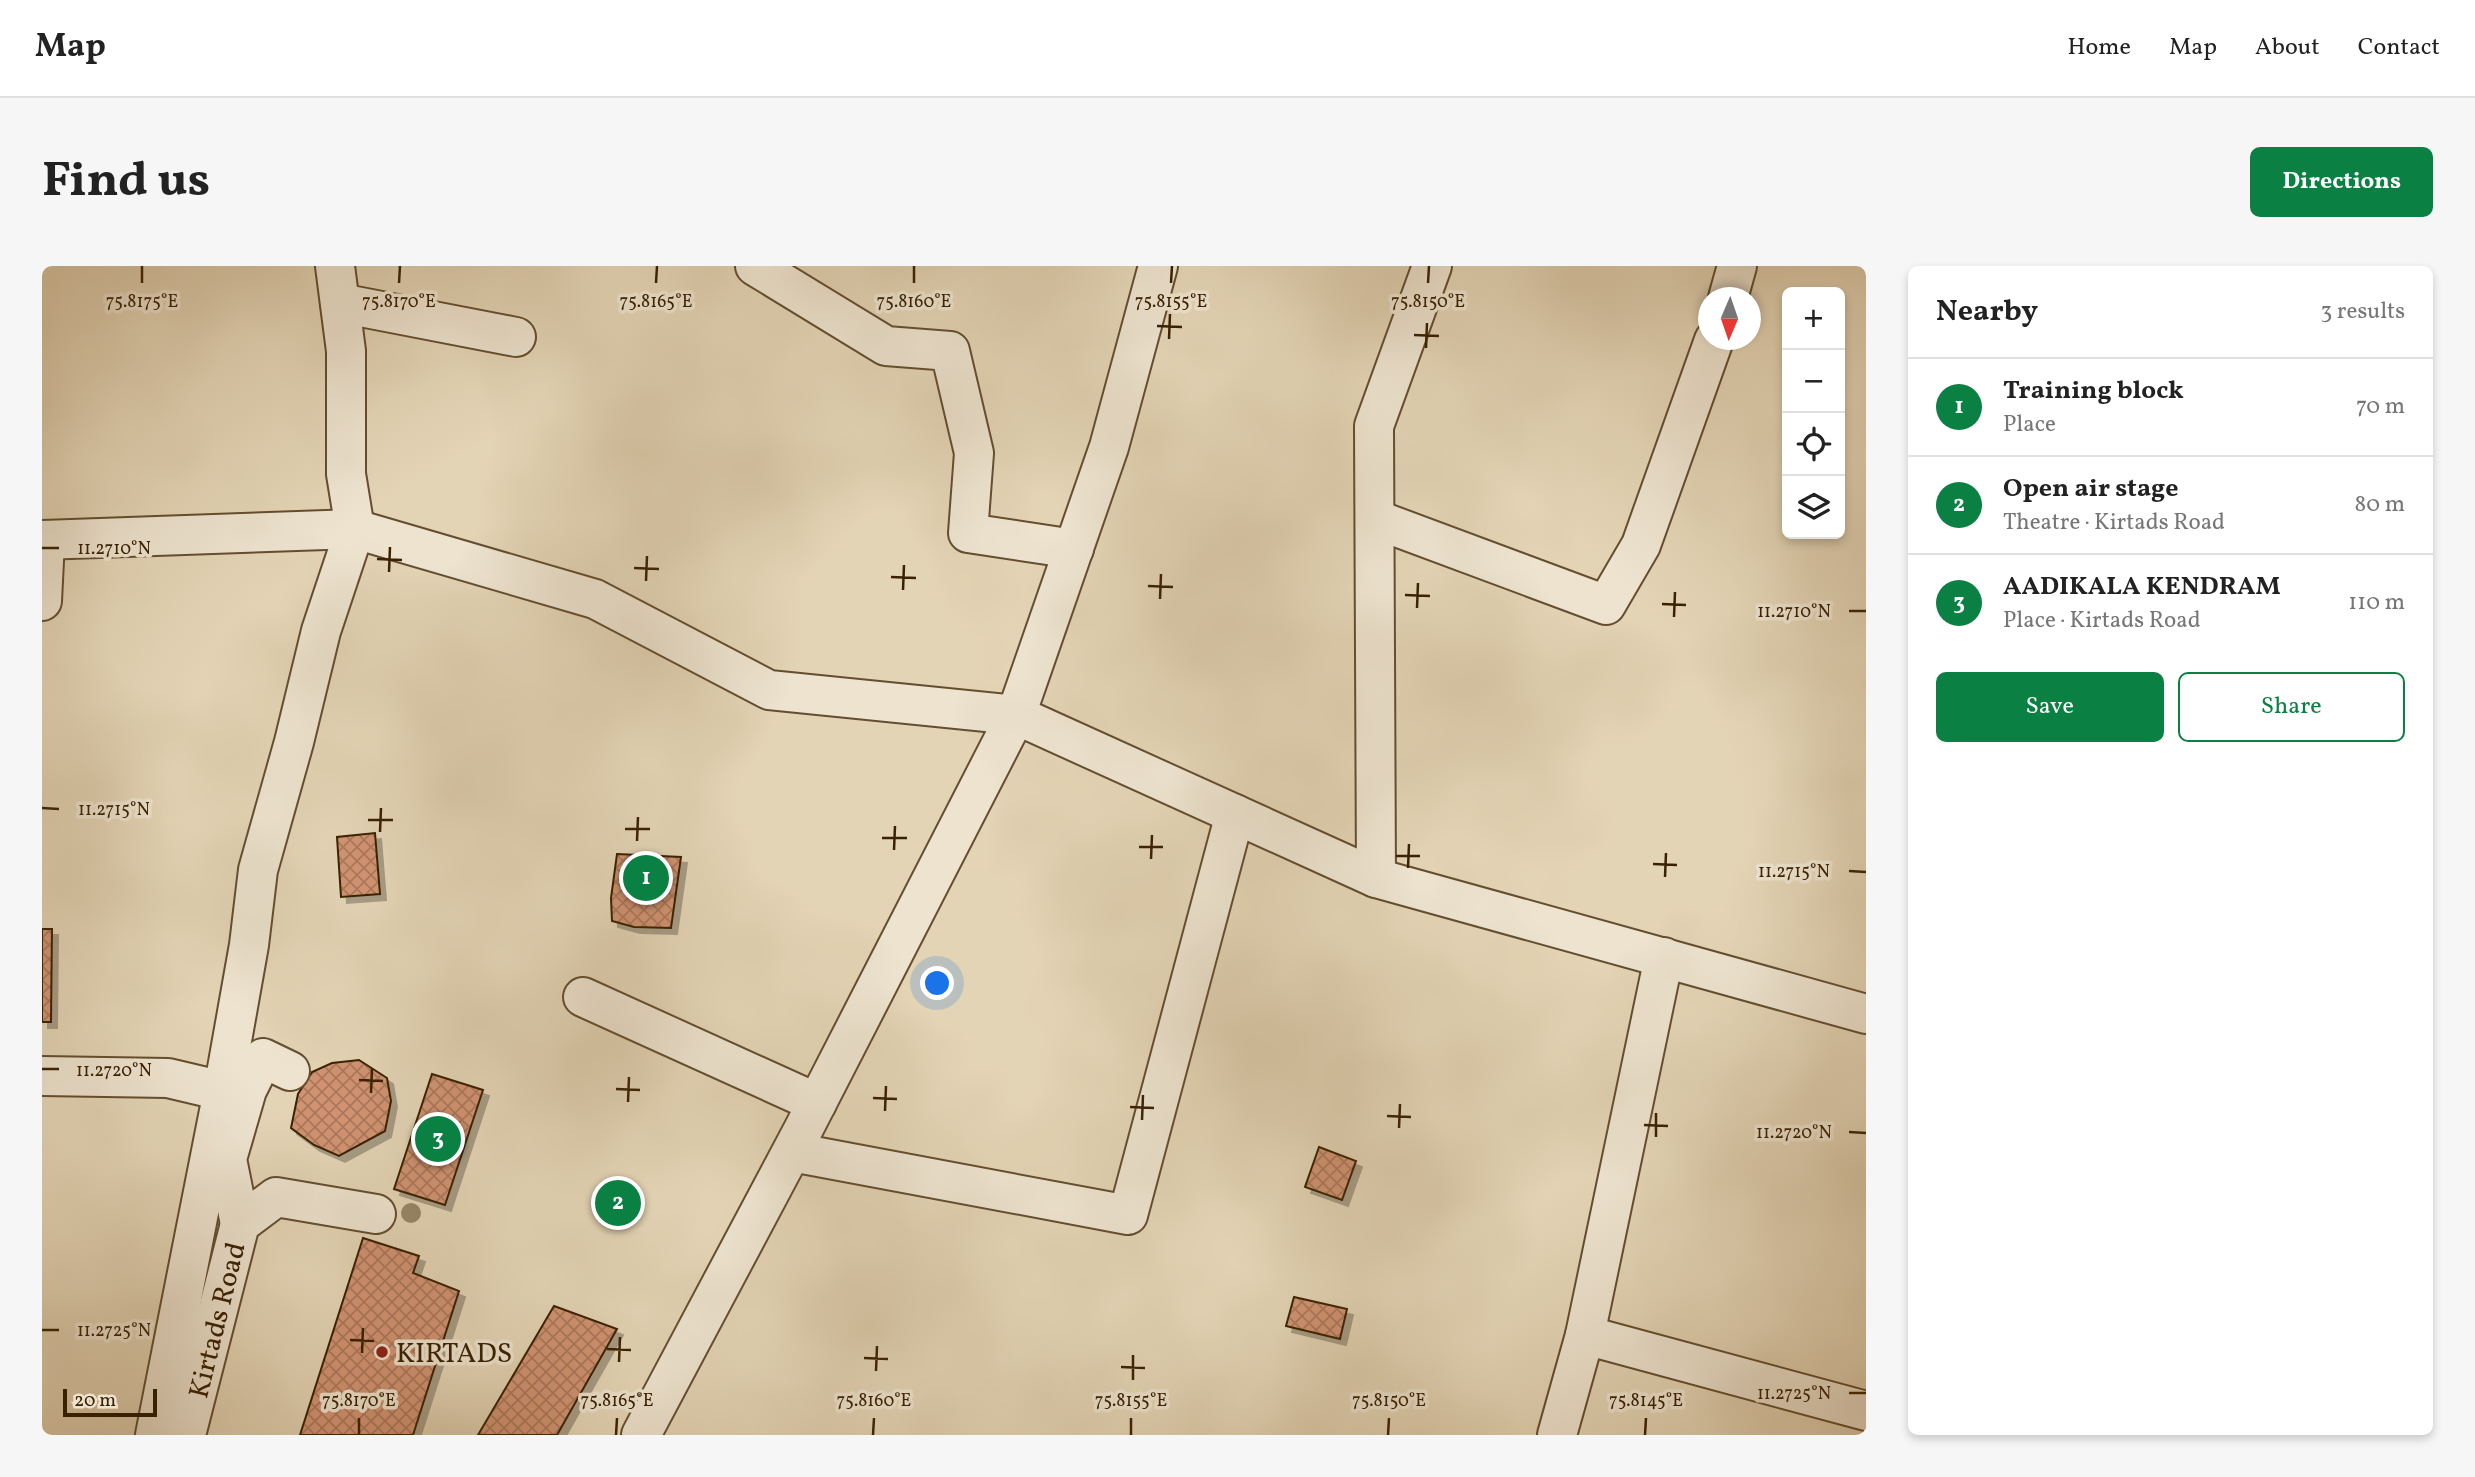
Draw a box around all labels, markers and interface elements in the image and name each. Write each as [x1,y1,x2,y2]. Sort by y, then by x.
text: Map [35,25,106,71]
text: Home [2067,31,2131,65]
text: Map [2169,31,2217,65]
text: About [2255,31,2320,65]
text: Contact [2358,31,2440,65]
button: Directions [2250,147,2433,217]
text: Find us [42,148,210,217]
north arrow [1698,287,1761,350]
map controls [1782,287,1845,539]
button: + [1782,287,1845,350]
text: 75.8175°E [106,290,179,315]
text: 75.8170°E [362,290,436,315]
text: 75.8165°E [619,290,693,315]
text: 75.8160°E [877,290,952,315]
text: 75.8155°E [1135,290,1207,315]
text: 75.8150°E [1391,290,1465,315]
text: Nearby [1936,291,2038,333]
text: 3 results [2320,296,2405,328]
button: − [1782,350,1845,413]
text: Training block [2003,373,2184,409]
text: 1 [1954,391,1964,423]
text: 70 m [2356,391,2405,423]
text: Place [2003,409,2056,441]
button: locate [1782,413,1845,476]
text: Open air stage [2003,471,2179,507]
button: layers [1782,476,1845,539]
text: 2 [1953,489,1965,521]
text: 80 m [2355,489,2405,521]
text: Theatre · Kirtads Road [2003,507,2225,539]
text: 11.2710°N [77,537,151,562]
text: AADIKALA KENDRAM [2003,569,2281,605]
text: 3 [1953,587,1965,619]
text: 110 m [2348,587,2405,619]
text: 11.2710°N [1757,600,1831,625]
text: Place · Kirtads Road [2003,605,2201,637]
button: Save [1936,672,2164,742]
button: Share [2178,672,2405,742]
text: 11.2715°N [78,798,150,823]
pin: 1 [623,852,669,904]
text: 11.2715°N [1758,860,1830,885]
your location [920,966,954,1000]
text: 11.2720°N [76,1059,152,1084]
pin: 3 [415,1113,461,1165]
text: 11.2720°N [1756,1121,1832,1146]
pin: 2 [595,1177,641,1229]
street label: Kirtads Road [180,1238,257,1403]
text: 11.2725°N [77,1319,151,1344]
place label: KIRTADS [396,1335,512,1374]
marker: KIRTADS [374,1344,390,1360]
text: 11.2725°N [1757,1382,1831,1407]
scale bar [63,1386,158,1418]
text: 20 m [74,1388,116,1414]
text: 75.8170°E [322,1389,396,1414]
text: 75.8165°E [580,1389,654,1414]
text: 75.8160°E [837,1389,912,1414]
text: 75.8155°E [1095,1389,1167,1414]
text: 75.8150°E [1352,1389,1426,1414]
text: 75.8145°E [1609,1389,1683,1414]

